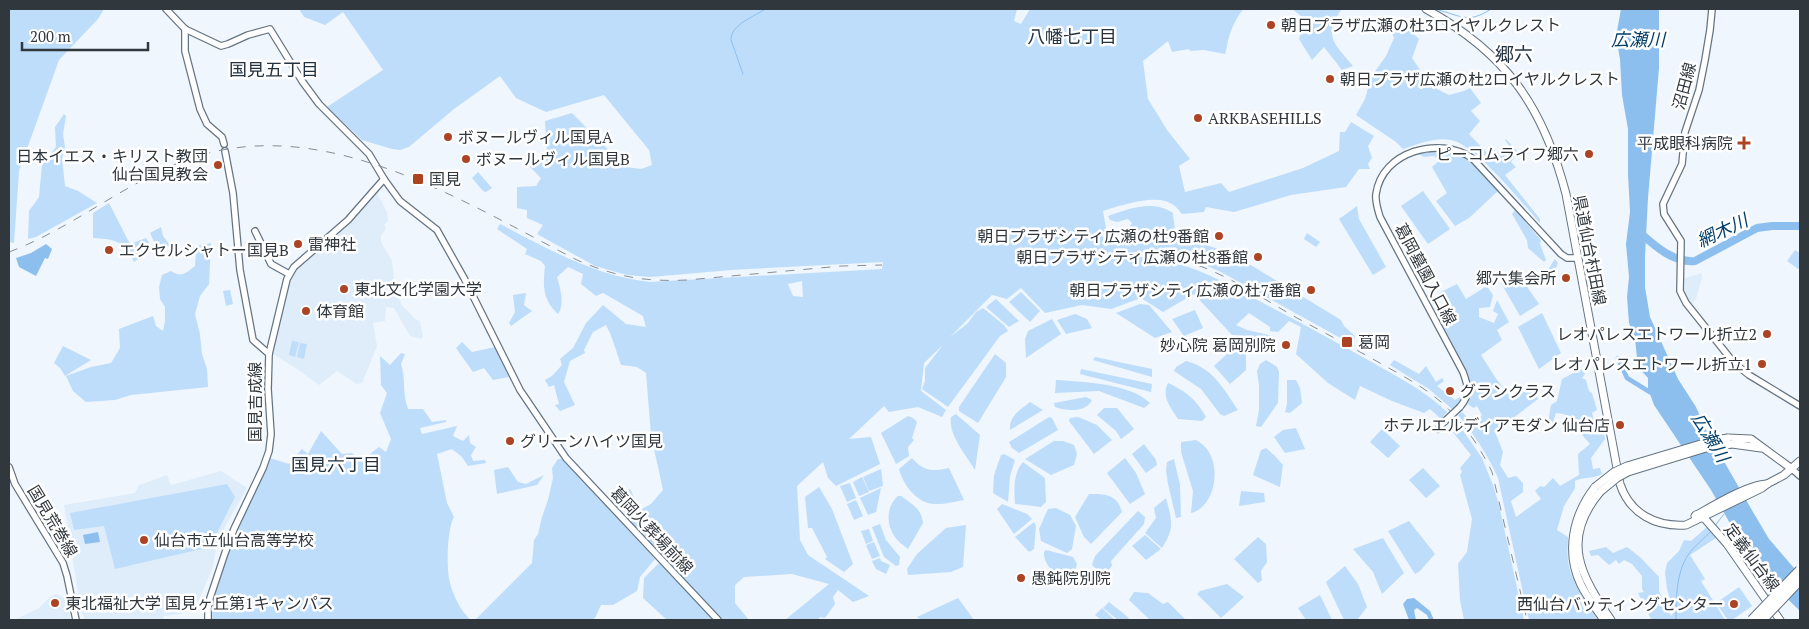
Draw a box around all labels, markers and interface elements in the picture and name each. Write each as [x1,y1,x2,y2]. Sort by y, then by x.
place label: 朝日プラザ広瀬の杜3ロイヤルクレスト [1281,14,1561,36]
marker: 朝日プラザ広瀬の杜3ロイヤルクレスト [1265,19,1277,31]
scale bar [22,20,149,52]
district label: 八幡七丁目 [1027,24,1117,48]
text: 200 m [30,26,71,46]
water label: 広瀬川 [1611,27,1667,51]
district label: 郷六 [1495,41,1533,66]
district label: 国見五丁目 [229,57,319,81]
street label: 沼田線 [1667,60,1701,112]
place label: 朝日プラザ広瀬の杜2ロイヤルクレスト [1340,68,1620,90]
marker: 朝日プラザ広瀬の杜2ロイヤルクレスト [1324,73,1336,85]
place label: ARKBASEHILLS [1208,107,1322,129]
marker: ARKBASEHILLS [1192,112,1204,124]
place label: ボヌールヴィル国見A [458,126,613,148]
marker: ボヌールヴィル国見A [442,131,454,143]
place label: 平成眼科病院 [1637,132,1733,154]
marker: 平成眼科病院 [1737,136,1751,150]
place label: ピーコムライフ郷六 [1436,143,1579,165]
place label: 日本イエス・キリスト教団 仙台国見教会 [16,145,208,185]
place label: ボヌールヴィル国見B [476,148,630,170]
marker: ピーコムライフ郷六 [1583,148,1595,160]
marker: ボヌールヴィル国見B [460,153,472,165]
marker: 日本イエス・キリスト教団 仙台国見教会 [212,159,224,171]
place label: 国見 [429,168,461,190]
marker: 国見 [411,172,425,186]
street label: 県道仙台村田線 [1569,193,1611,307]
water label: 網木川 [1692,207,1753,252]
street label: 葛岡墓園入口線 [1390,219,1462,329]
place label: 朝日プラザシティ広瀬の杜9番館 [977,225,1209,247]
marker: 朝日プラザシティ広瀬の杜9番館 [1213,230,1225,242]
place label: 雷神社 [308,233,356,255]
marker: 雷神社 [292,238,304,250]
place label: エクセルシャトー国見B [119,239,289,261]
marker: エクセルシャトー国見B [103,244,115,256]
place label: 朝日プラザシティ広瀬の杜8番館 [1016,246,1248,268]
marker: 朝日プラザシティ広瀬の杜8番館 [1252,251,1264,263]
place label: 郷六集会所 [1476,267,1556,289]
marker: 郷六集会所 [1560,272,1572,284]
place label: 東北文化学園大学 [354,278,482,300]
place label: 朝日プラザシティ広瀬の杜7番館 [1069,279,1301,301]
marker: 東北文化学園大学 [338,283,350,295]
marker: 朝日プラザシティ広瀬の杜7番館 [1305,284,1317,296]
place label: 体育館 [316,300,364,322]
marker: 体育館 [300,305,312,317]
place label: レオパレスエトワール折立2 [1556,323,1757,345]
marker: レオパレスエトワール折立2 [1761,328,1773,340]
place label: 葛岡 [1358,331,1390,353]
place label: 妙心院 葛岡別院 [1160,334,1276,356]
marker: 葛岡 [1340,335,1354,349]
marker: 妙心院 葛岡別院 [1280,339,1292,351]
place label: レオパレスエトワール折立1 [1551,353,1752,375]
marker: レオパレスエトワール折立1 [1756,358,1768,370]
street label: 国見吉成線 [244,362,266,442]
place label: グランクラス [1460,380,1556,402]
marker: グランクラス [1444,385,1456,397]
water label: 広瀬川 [1687,408,1736,468]
place label: ホテルエルディアモダン 仙台店 [1383,414,1610,436]
marker: ホテルエルディアモダン 仙台店 [1614,419,1626,431]
place label: グリーンハイツ国見 [520,430,663,452]
marker: グリーンハイツ国見 [504,435,516,447]
district label: 国見六丁目 [291,452,381,476]
street label: 国見荒巻線 [23,481,83,561]
street label: 葛岡火葬場前線 [606,482,698,578]
street label: 定義仙台線 [1719,518,1785,596]
place label: 仙台市立仙台高等学校 [154,529,314,551]
marker: 仙台市立仙台高等学校 [138,534,150,546]
place label: 愚鈍院別院 [1031,567,1111,589]
marker: 愚鈍院別院 [1015,572,1027,584]
place label: 東北福祉大学 国見ヶ丘第1キャンパス [65,592,333,614]
place label: 西仙台バッティングセンター [1517,593,1724,615]
marker: 東北福祉大学 国見ヶ丘第1キャンパス [49,597,61,609]
marker: 西仙台バッティングセンター [1728,598,1740,610]

